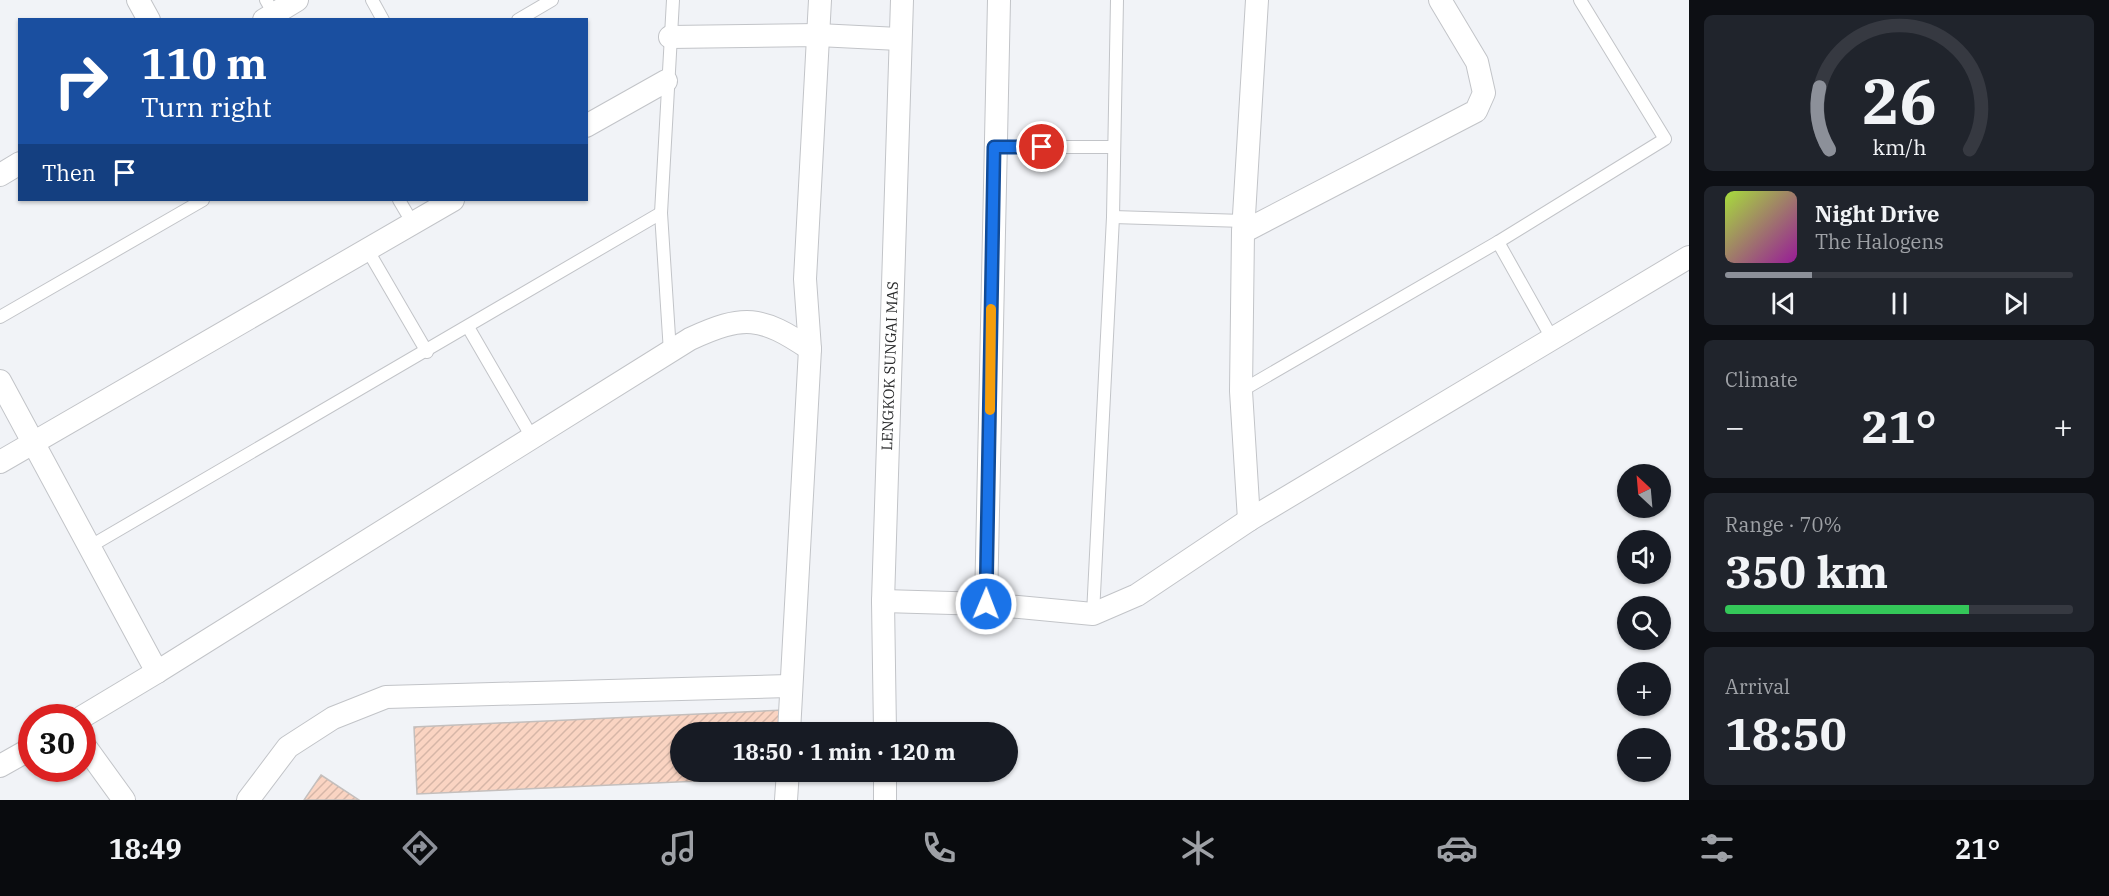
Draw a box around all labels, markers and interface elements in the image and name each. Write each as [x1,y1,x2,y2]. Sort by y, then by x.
text: 110 m [141,36,267,91]
icon: right [42,42,120,120]
text: 26 [1862,60,1936,141]
text: Turn right [141,89,272,124]
pin [1016,121,1067,172]
icon: arrive [1025,130,1058,163]
text: km/h [1872,133,1926,161]
icon: arrive [108,156,141,189]
text: Then [42,158,96,187]
text: Night Drive [1815,199,1940,228]
text: The Halogens [1815,228,1944,255]
street label: LENGKOK SUNGAI MAS [877,281,902,451]
icon: previous [1767,287,1800,320]
icon: pause [1883,287,1916,320]
icon: next [1999,287,2032,320]
text: Climate [1725,366,1798,393]
text: 21° [1861,397,1937,455]
text: − [1725,405,1745,448]
text: + [2053,405,2073,448]
north arrow [1617,464,1671,518]
map controls [1617,464,1671,782]
text: Range · 70% [1725,511,1842,538]
button: sound [1617,530,1671,584]
text: 350 km [1725,542,1888,600]
position arrow [954,572,1018,636]
button: search [1617,596,1671,650]
button: + [1617,662,1671,716]
text: Arrival [1725,673,1790,700]
speed limit sign: 30 [18,704,96,782]
text: 18:50 [1725,704,1847,762]
button: − [1617,728,1671,782]
text: 18:50 · 1 min · 120 m [732,737,956,766]
icon: directions [399,827,441,869]
icon: music [658,827,700,869]
icon: phone [918,827,960,869]
icon: climate [1177,827,1219,869]
icon: car [1436,827,1478,869]
icon: filters [1696,827,1738,869]
text: 18:49 [109,831,182,866]
text: 21° [1955,831,2000,866]

